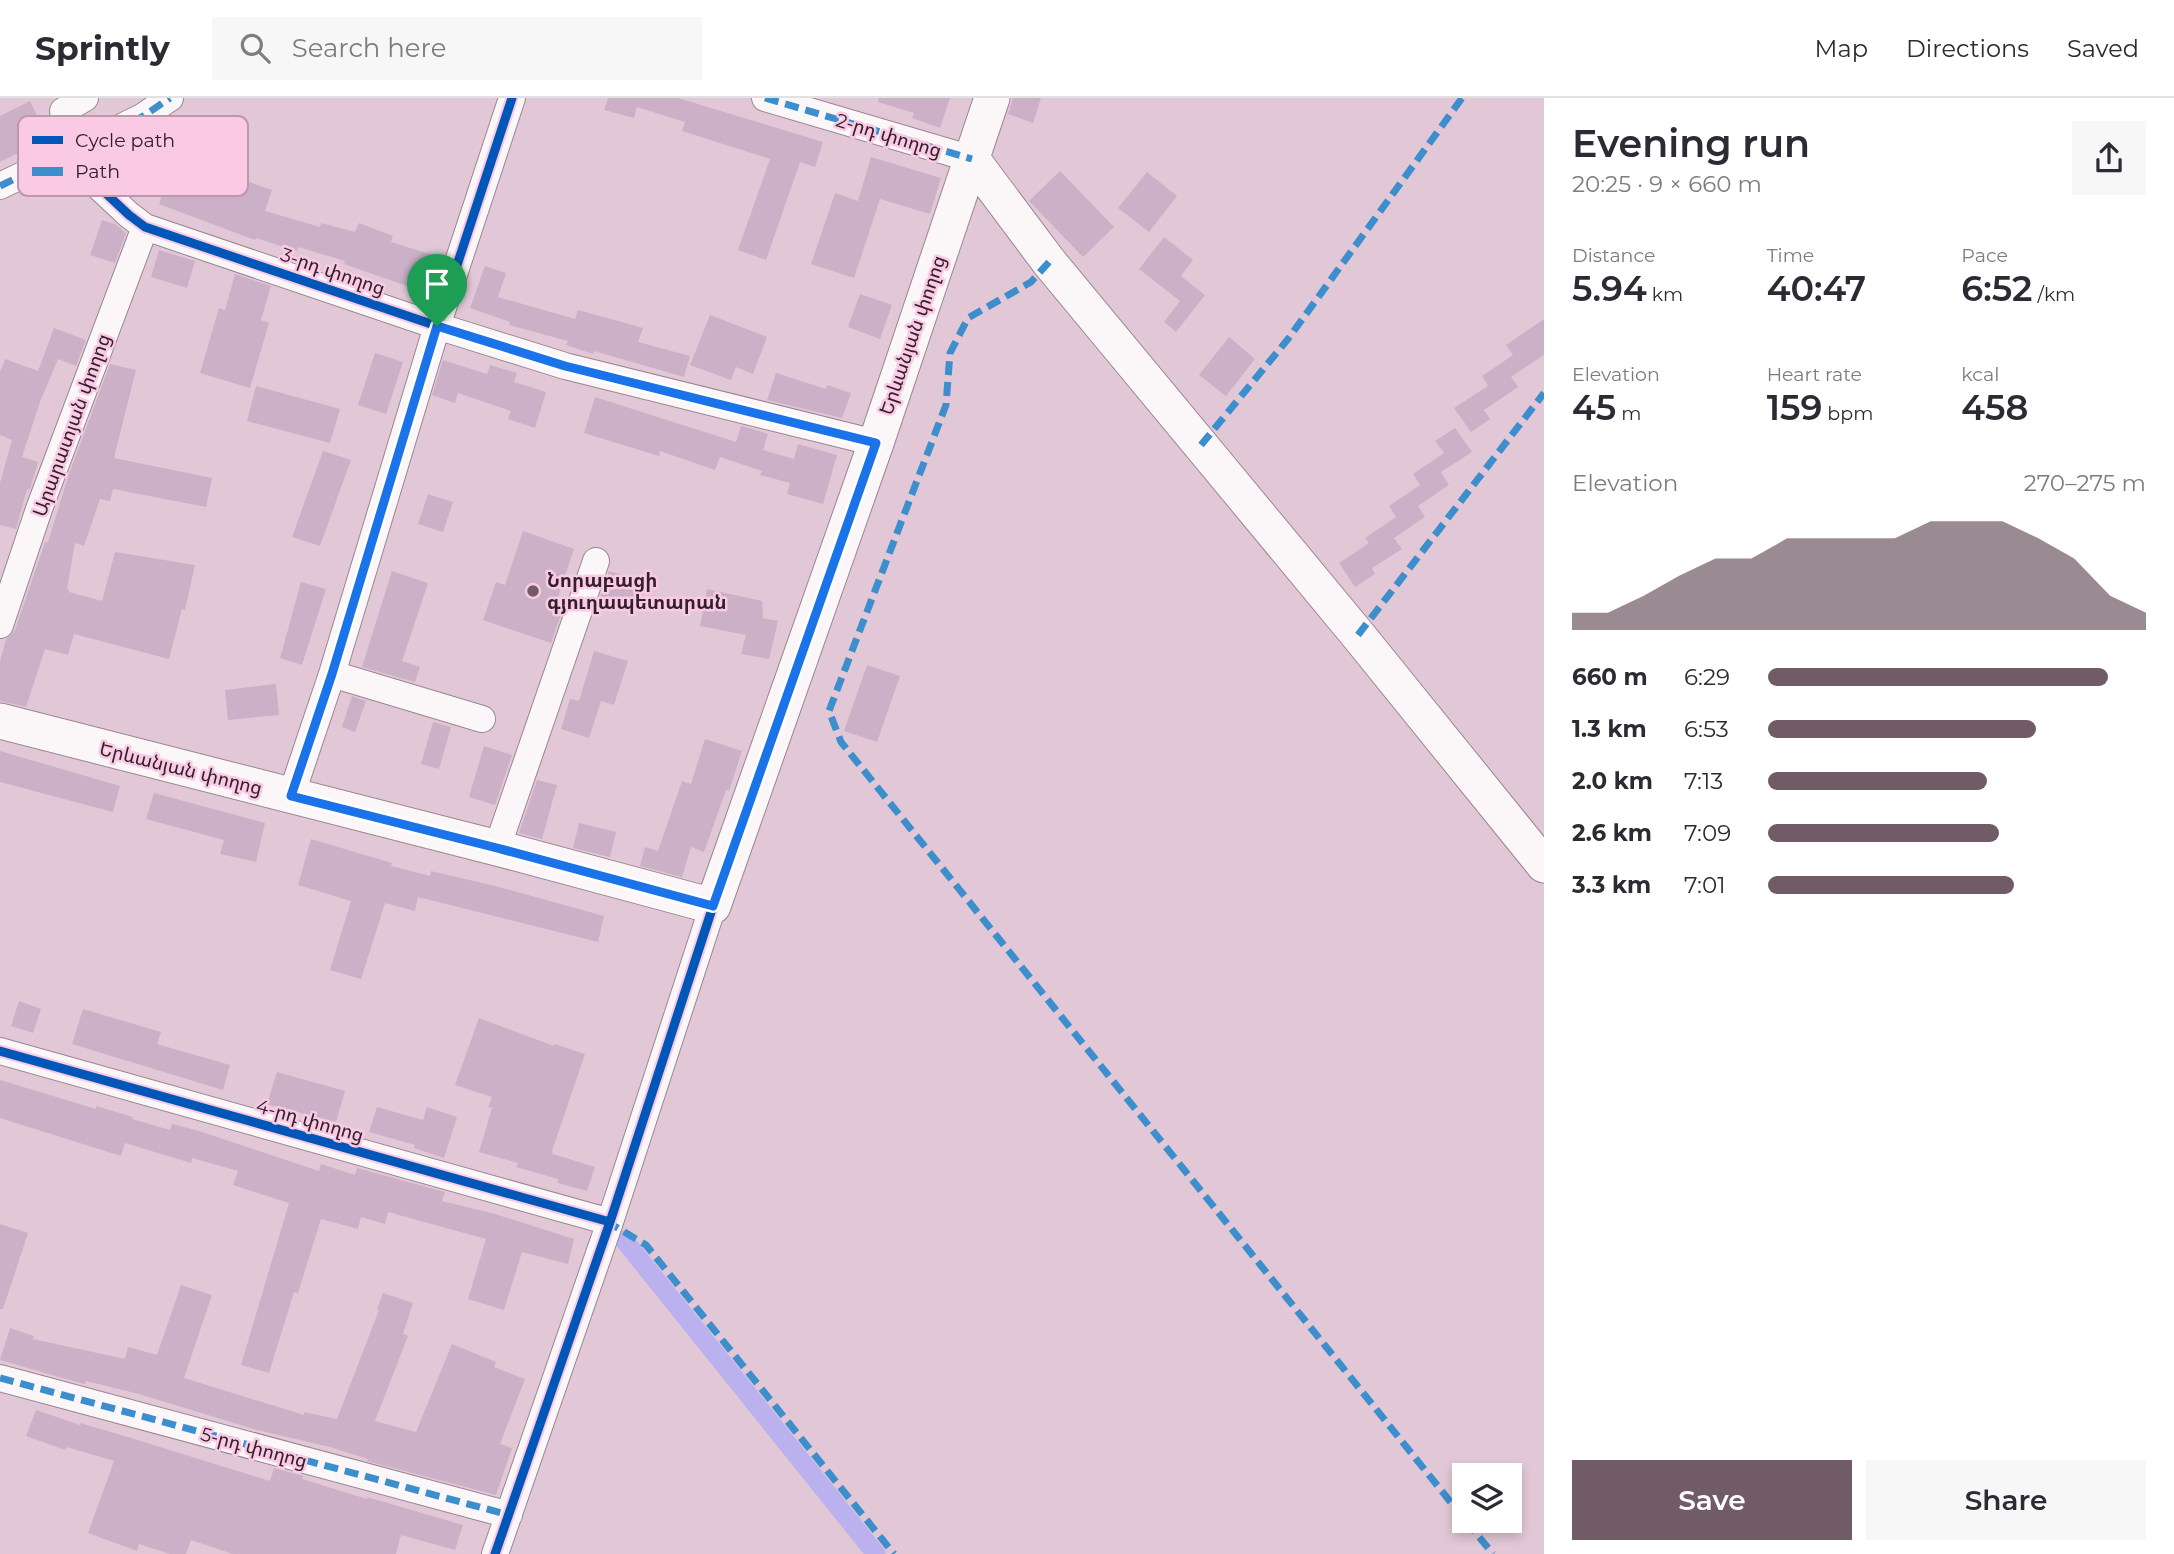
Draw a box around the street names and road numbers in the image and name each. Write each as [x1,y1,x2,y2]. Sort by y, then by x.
street label: 2-րդ փողոց [833,109,944,162]
street label: 3-րդ փողոց [277,243,388,300]
street label: Երևանյան փողոց [874,252,951,418]
street label: Արարատյան փողոց [28,331,115,520]
street label: Երևանյան փողոց [97,737,265,800]
street label: 4-րդ փողոց [253,1094,366,1147]
street label: 5-րդ փողոց [198,1422,310,1473]

